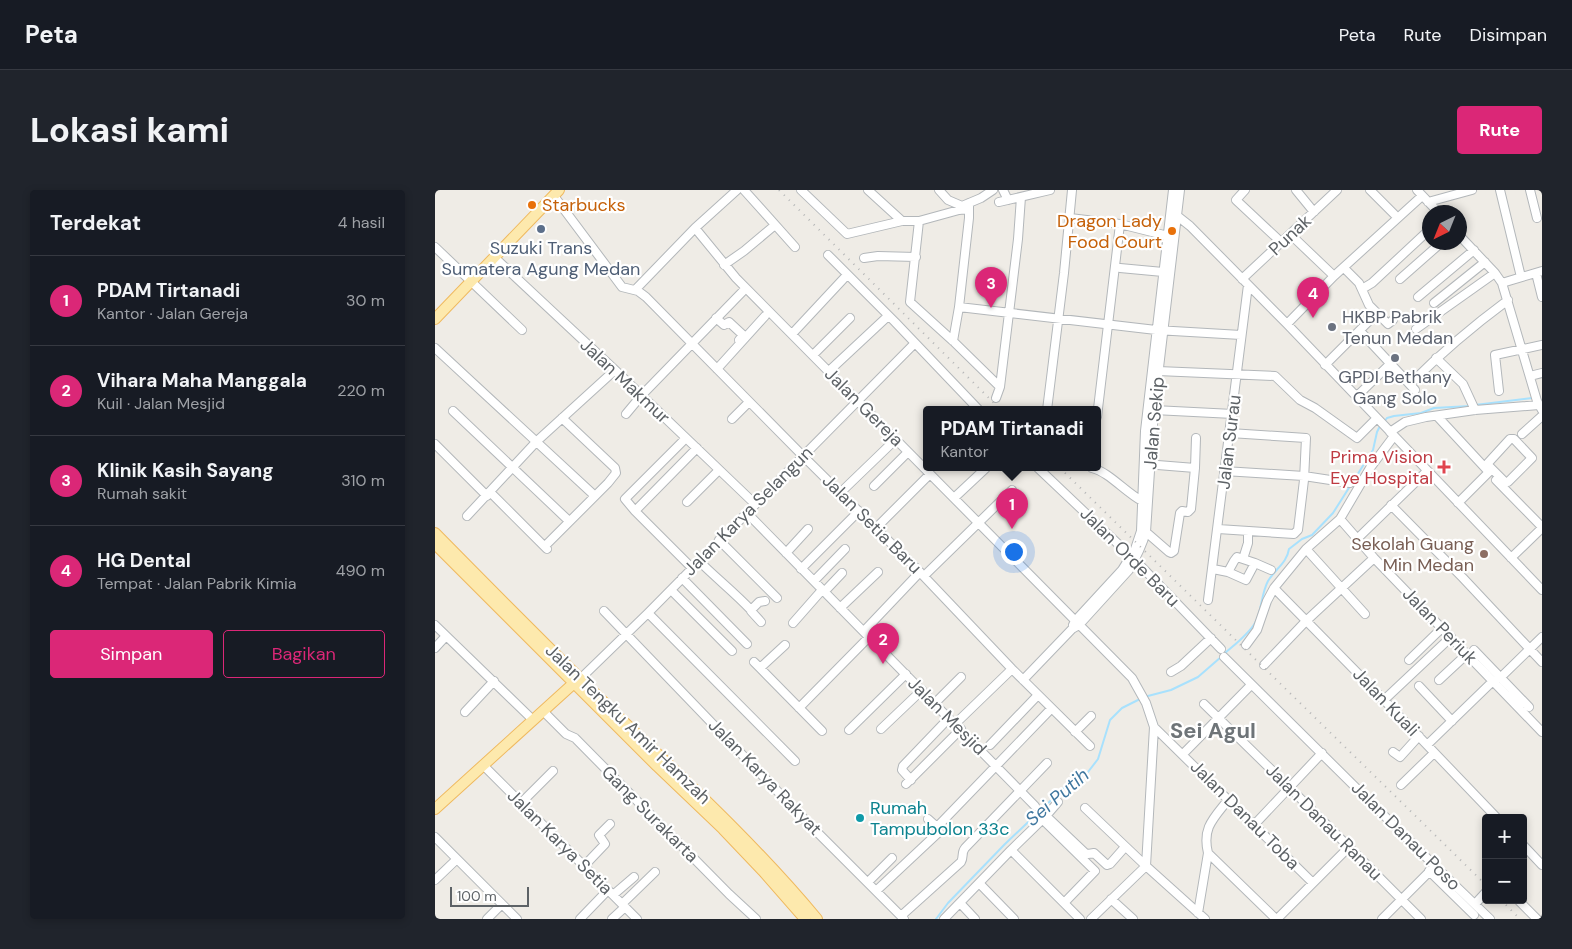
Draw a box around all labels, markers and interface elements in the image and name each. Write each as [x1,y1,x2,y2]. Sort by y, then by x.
text: Peta [25,19,78,50]
text: Peta [1339,23,1375,47]
text: Rute [1403,23,1442,47]
text: Disimpan [1470,23,1547,47]
button: Rute [1457,106,1542,154]
text: Lokasi kami [30,107,229,153]
place label: Starbucks [542,193,625,217]
marker: Starbucks [526,199,538,211]
north arrow [1422,205,1467,250]
text: Terdekat [50,209,141,237]
place label: Dragon Lady Food Court [1057,209,1162,254]
street label: Punak [1264,209,1316,261]
text: 4 hasil [338,212,385,233]
marker: Suzuki Trans Sumatera Agung Medan [535,223,547,235]
marker: Dragon Lady Food Court [1166,225,1178,237]
place label: Suzuki Trans Sumatera Agung Medan [442,236,640,281]
pin: 3 [975,267,1007,308]
pin: 4 [1297,277,1329,318]
text: PDAM Tirtanadi [97,278,240,303]
text: 1 [63,290,69,311]
text: 30 m [346,290,385,311]
text: Kantor · Jalan Gereja [97,303,248,324]
place label: HKBP Pabrik Tenun Medan [1342,305,1453,350]
marker: HKBP Pabrik Tenun Medan [1326,321,1338,333]
street label: Jalan Makmur [575,333,675,429]
marker: GPDI Bethany Gang Solo [1389,352,1401,364]
street label: Jalan Gereja [819,362,909,452]
place label: GPDI Bethany Gang Solo [1338,365,1452,410]
text: Vihara Maha Manggala [97,368,307,393]
street label: Jalan Sekip [1138,376,1170,470]
text: 2 [61,380,71,401]
text: 220 m [337,380,385,401]
text: Kuil · Jalan Mesjid [97,393,225,414]
street label: Jalan Surau [1211,393,1247,491]
popup [923,406,1101,471]
text: PDAM Tirtanadi [940,416,1084,441]
street label: Jalan Karya Selangun [678,441,818,581]
text: Kantor [940,441,989,462]
place label: Prima Vision Eye Hospital [1330,445,1433,490]
text: Klinik Kasih Sayang [97,458,274,483]
marker: Prima Vision Eye Hospital [1437,460,1451,474]
street label: Jalan Setia Baru [817,469,927,579]
text: 3 [61,470,71,491]
text: 310 m [341,470,385,491]
text: Rumah sakit [97,483,187,504]
pin: 1 [996,488,1028,529]
street label: Jalan Orde Baru [1075,502,1185,612]
place label: Sekolah Guang Min Medan [1351,532,1474,577]
your location [1001,539,1027,565]
text: HG Dental [97,548,191,573]
marker: Sekolah Guang Min Medan [1478,548,1490,560]
text: 4 [61,560,71,581]
text: 490 m [336,560,385,581]
text: Tempat · Jalan Pabrik Kimia [97,573,296,594]
street label: Jalan Periuk [1397,582,1483,670]
pin: 2 [867,623,899,664]
button: Simpan [50,630,213,678]
button: Bagikan [223,630,385,678]
street label: Jalan Tengku Amir Hamzah [540,639,716,809]
street label: Jalan Kuali [1347,663,1425,741]
street label: Jalan Mesjid [902,671,992,761]
street label: Jalan Karya Rakyat [703,713,827,841]
district label: Sei Agul [1170,716,1256,745]
street label: Jalan Danau Toba [1185,755,1305,875]
street label: Jalan Danau Ranau [1260,758,1388,886]
street label: Gang Surakarta [596,760,704,868]
water label: Sei Putih [1020,762,1094,832]
street label: Jalan Danau Poso [1346,776,1466,896]
street label: Jalan Karya Setia [502,784,618,900]
place label: Rumah Tampubolon 33c [870,796,1010,841]
marker: Rumah Tampubolon 33c [854,812,866,824]
map controls [1482,814,1527,904]
button: + [1482,814,1527,859]
button: − [1482,859,1527,904]
scale bar [450,884,529,907]
text: 100 m [457,887,497,905]

